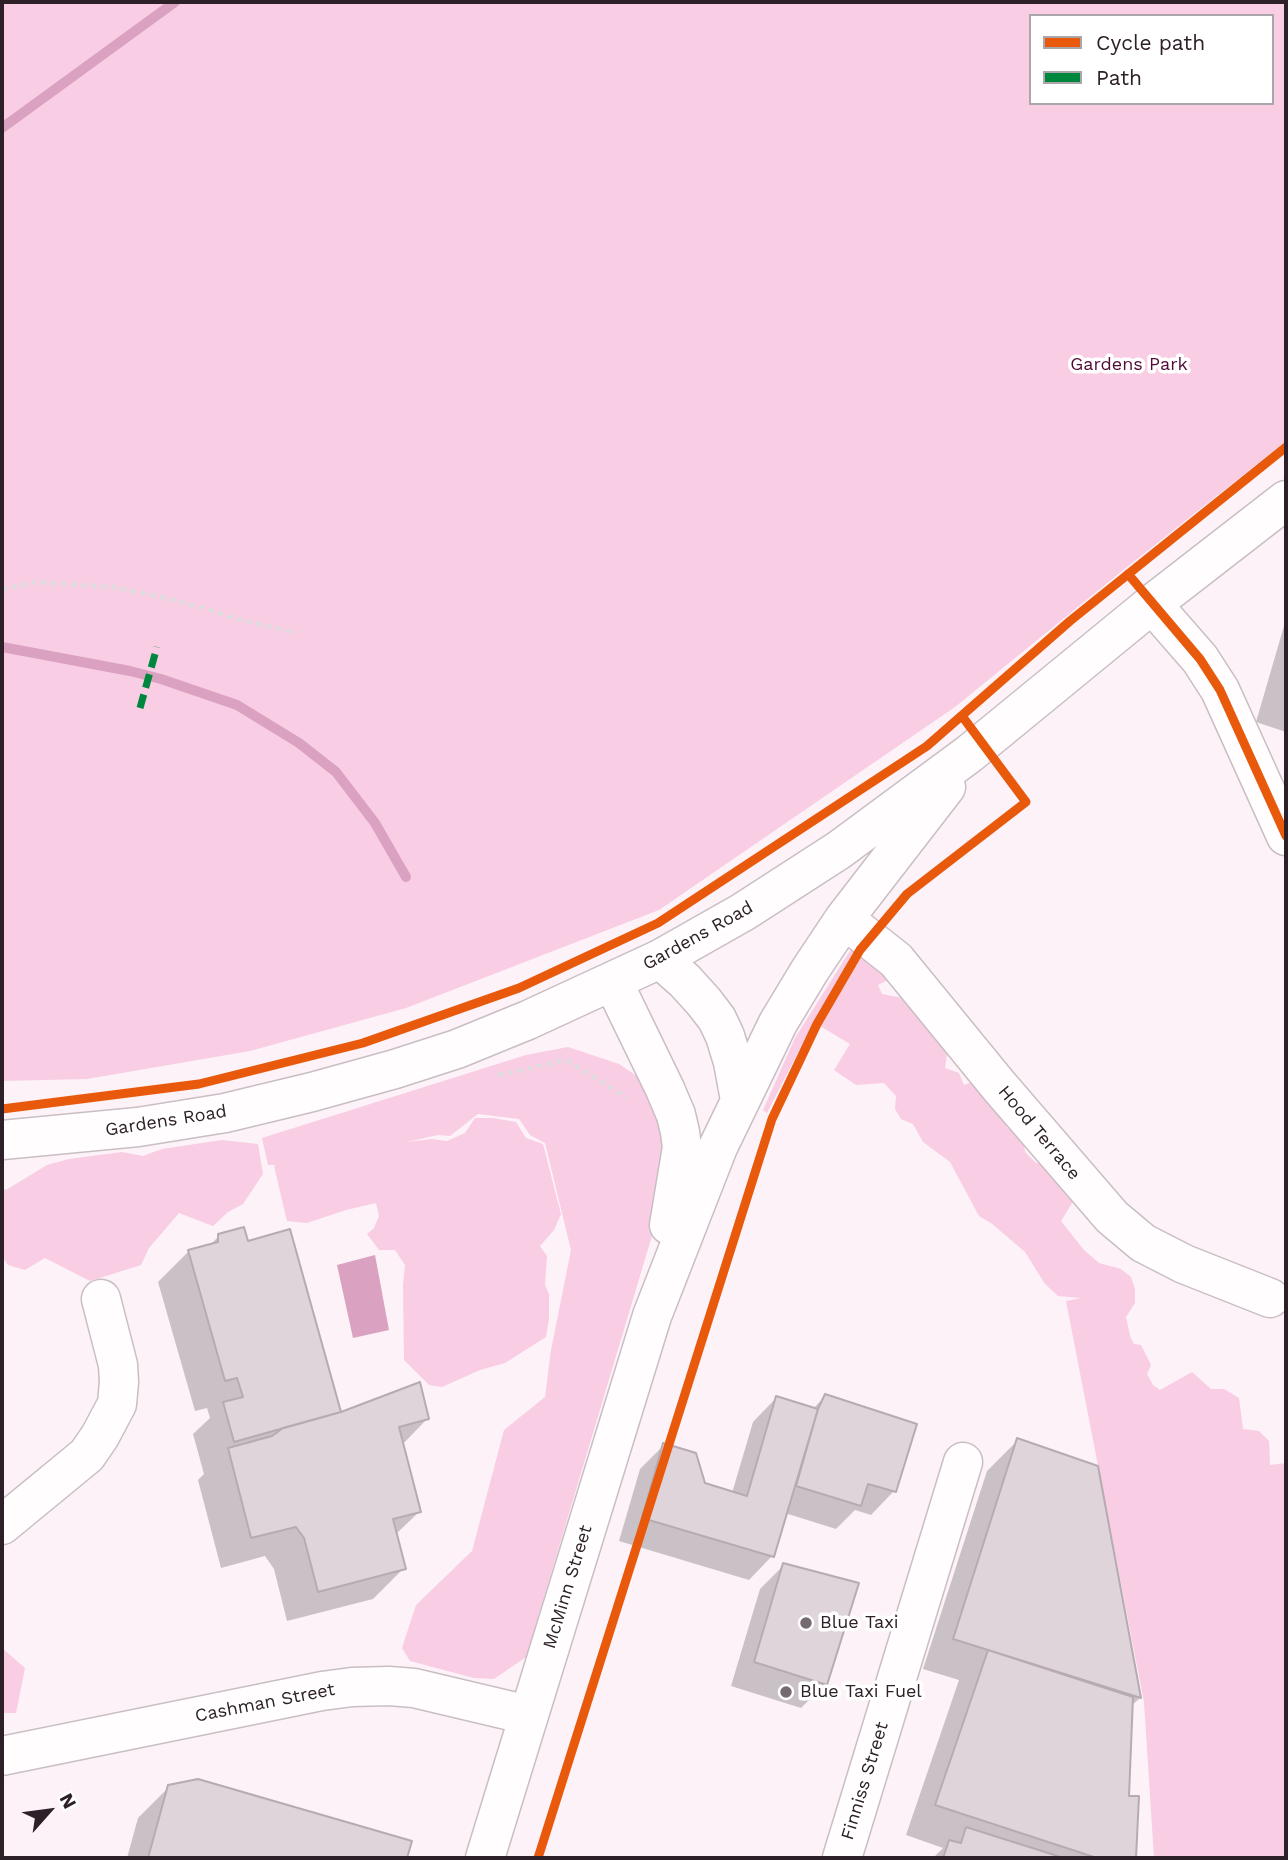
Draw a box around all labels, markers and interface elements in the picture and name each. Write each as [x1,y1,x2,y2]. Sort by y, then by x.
legend [1029,14,1274,105]
text: Cycle path [1096,30,1205,55]
text: Path [1096,65,1142,90]
park label: Gardens Park [1070,354,1188,376]
street label: Gardens Road [639,897,757,975]
street label: Hood Terrace [993,1081,1085,1185]
street label: Gardens Road [104,1101,228,1141]
street label: McMinn Street [539,1523,597,1651]
place label: Blue Taxi [820,1612,899,1634]
marker: Blue Taxi [798,1615,814,1631]
street label: Cashman Street [193,1679,337,1727]
place label: Blue Taxi Fuel [800,1681,922,1703]
marker: Blue Taxi Fuel [778,1684,794,1700]
street label: Finniss Street [837,1719,893,1843]
north arrow [14,1776,84,1846]
text: N [55,1789,81,1813]

